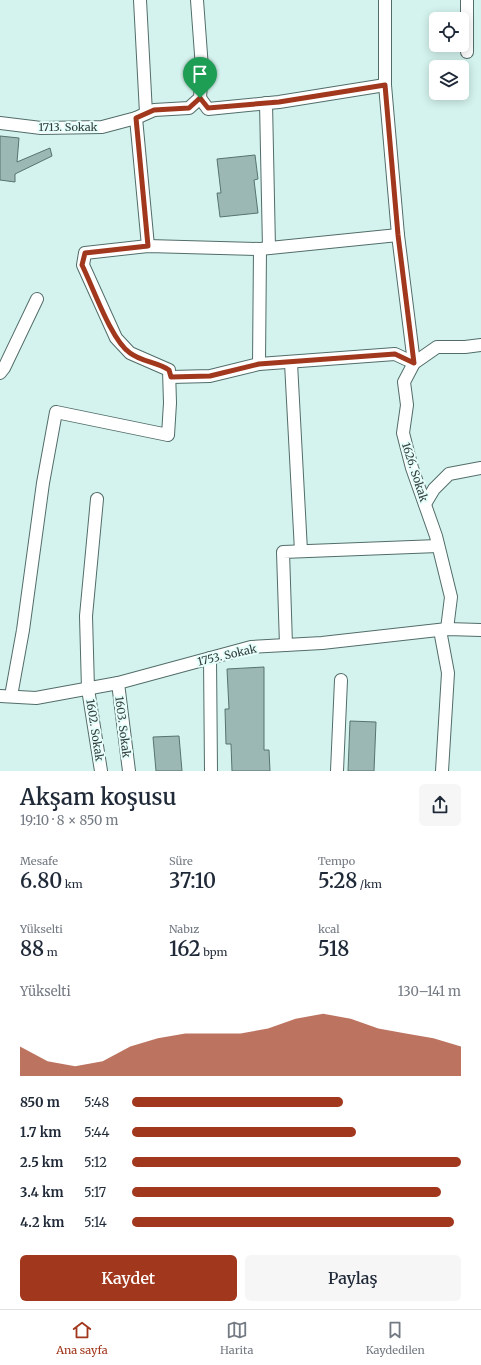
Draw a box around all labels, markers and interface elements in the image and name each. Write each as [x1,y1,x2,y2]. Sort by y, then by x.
map controls [429,12,469,100]
button: locate [429,12,469,52]
pin [183,57,217,98]
button: layers [429,60,469,100]
icon: arrive [189,63,211,85]
street label: 1713. Sokak [38,120,98,134]
street label: 1626. Sokak [399,441,431,504]
street label: 1753. Sokak [196,641,258,669]
street label: 1603. Sokak [112,695,134,759]
street label: 1602. Sokak [83,698,107,762]
text: Akşam koşusu [20,783,176,811]
button: share [419,784,461,826]
text: 19:10 · 8 × 850 m [20,812,118,829]
text: Mesafe [20,854,58,868]
text: Süre [169,854,193,868]
text: Tempo [318,854,355,868]
text: 6.80 [20,868,62,893]
text: 37:10 [169,868,216,893]
text: 5:28 [318,868,357,893]
text: km [62,877,83,891]
text: /km [357,877,382,891]
text: Yükselti [20,922,63,936]
text: Nabız [169,922,199,936]
text: kcal [318,922,340,936]
text: 88 [20,936,44,961]
text: 162 [169,936,201,961]
text: 518 [318,936,349,961]
text: m [44,945,58,959]
text: bpm [201,945,228,959]
text: Yükselti [20,983,71,1000]
text: 130–141 m [398,983,461,1000]
text: 850 m [20,1094,60,1111]
text: 5:48 [84,1094,109,1111]
text: 1.7 km [20,1124,61,1141]
text: 5:44 [84,1124,109,1141]
text: 2.5 km [20,1154,63,1171]
text: 5:12 [84,1154,107,1171]
text: 3.4 km [20,1184,63,1201]
text: 5:17 [84,1184,106,1201]
text: 4.2 km [20,1214,64,1231]
text: 5:14 [84,1214,107,1231]
button: Kaydet [20,1255,237,1301]
button: Paylaş [245,1255,461,1301]
tab: Ana sayfa [56,1319,108,1357]
tab: Harita [220,1319,253,1357]
tab: Kaydedilen [366,1319,425,1357]

